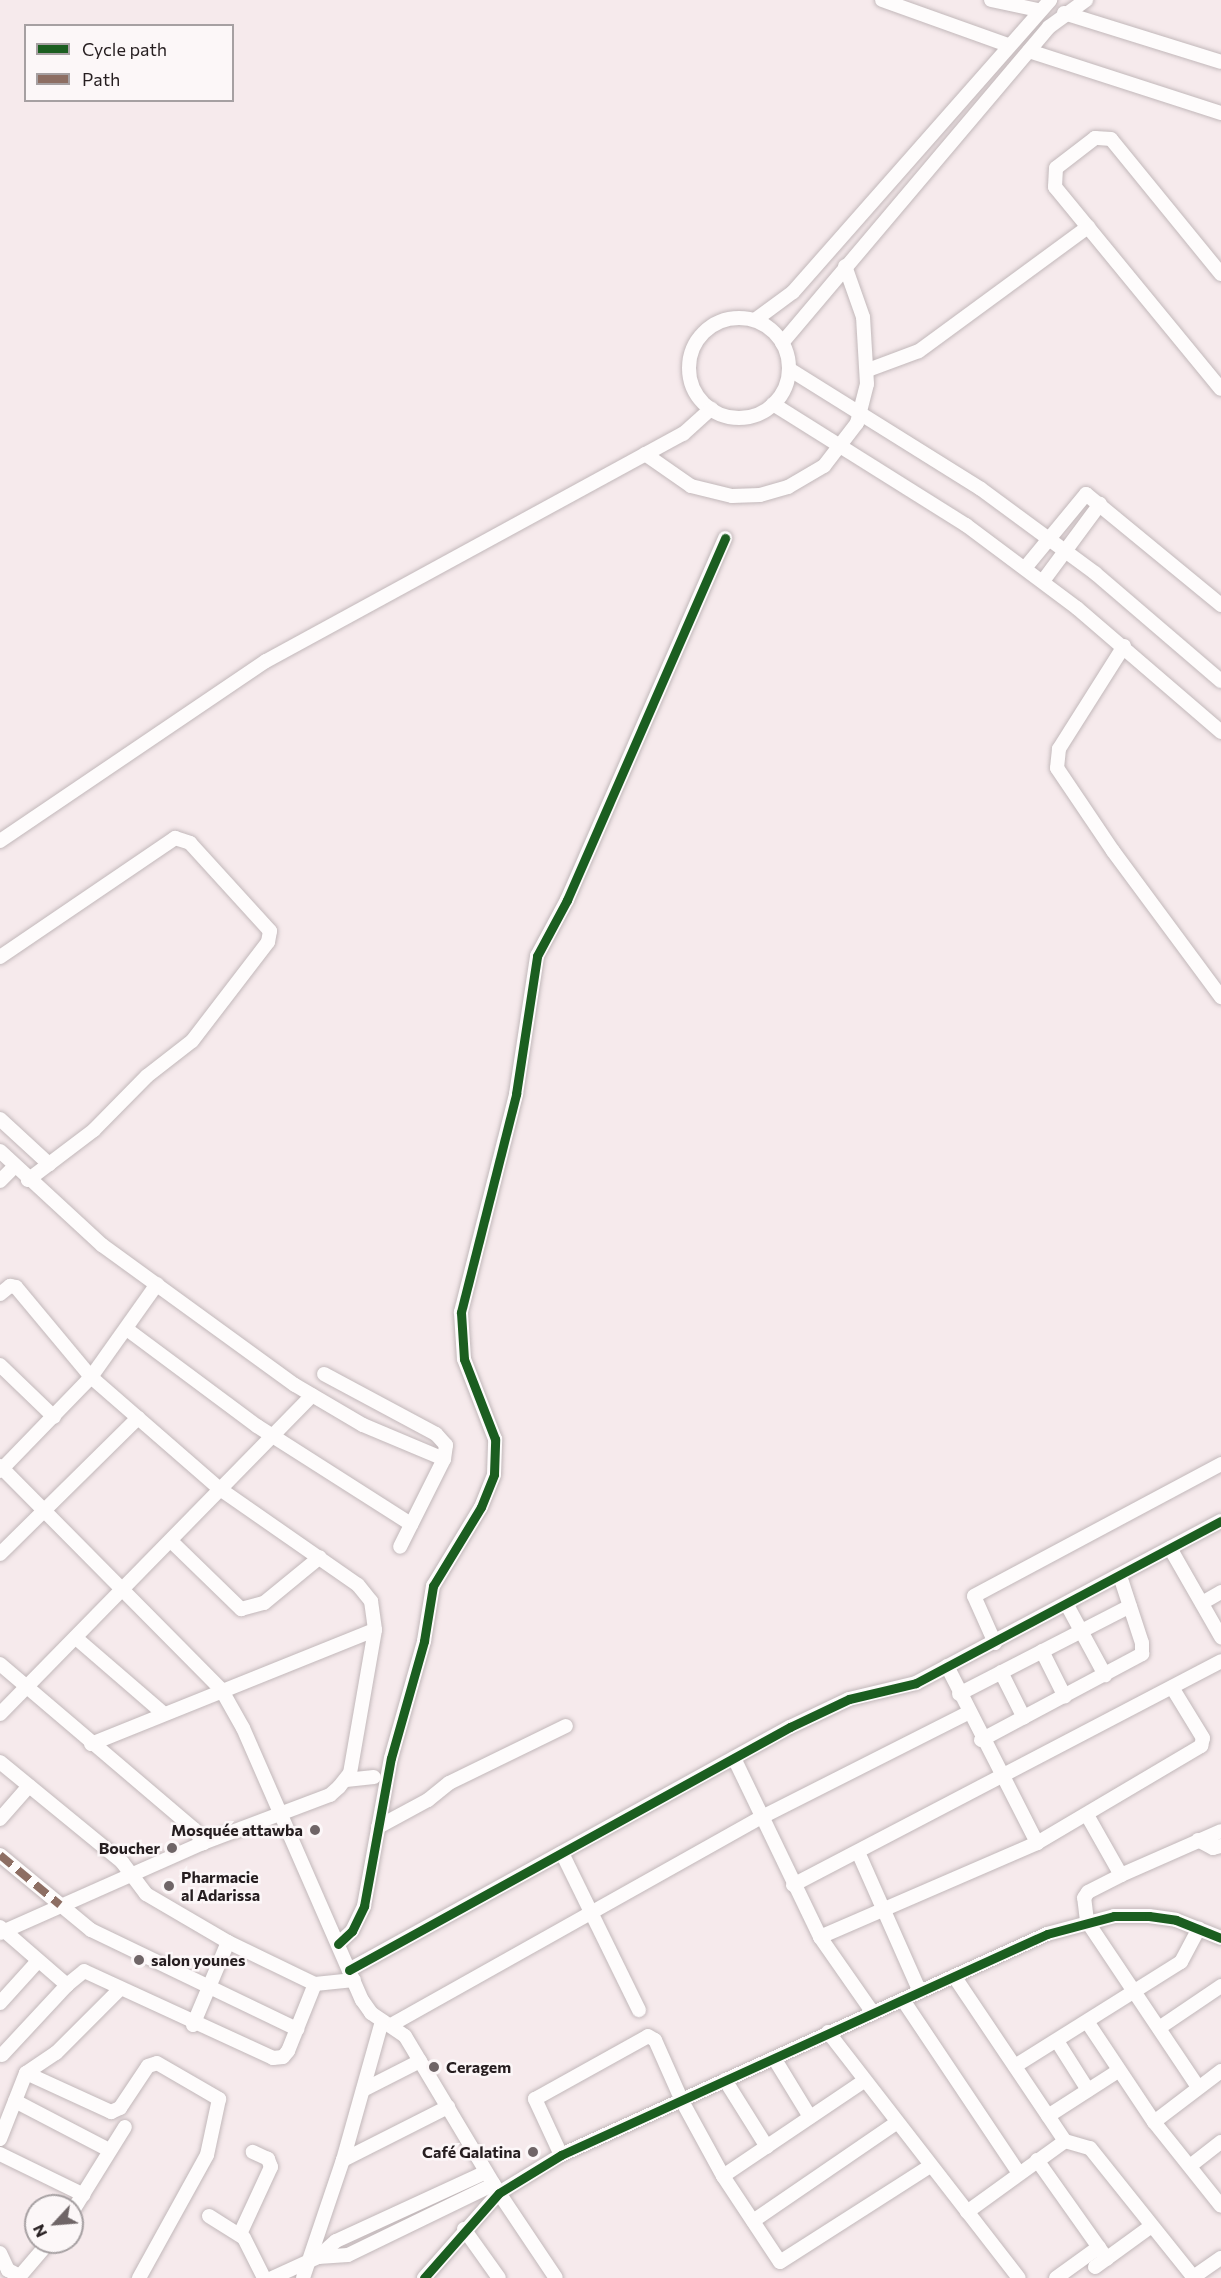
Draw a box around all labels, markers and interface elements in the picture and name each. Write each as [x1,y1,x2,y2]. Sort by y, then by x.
legend [24,24,234,102]
text: Cycle path [82,38,167,60]
text: Path [82,68,120,90]
place label: Mosquée attawba [171,1820,303,1840]
marker: Mosquée attawba [308,1823,322,1837]
place label: Boucher [99,1838,160,1858]
marker: Boucher [165,1841,179,1855]
place label: Pharmacie al Adarissa [181,1867,260,1905]
marker: Pharmacie al Adarissa [162,1879,176,1893]
place label: salon younes [151,1950,245,1970]
marker: salon younes [132,1953,146,1967]
place label: Ceragem [446,2057,511,2077]
marker: Ceragem [427,2060,441,2074]
place label: Café Galatina [422,2142,521,2162]
marker: Café Galatina [526,2145,540,2159]
north arrow [24,2194,84,2254]
text: N [28,2222,50,2241]

